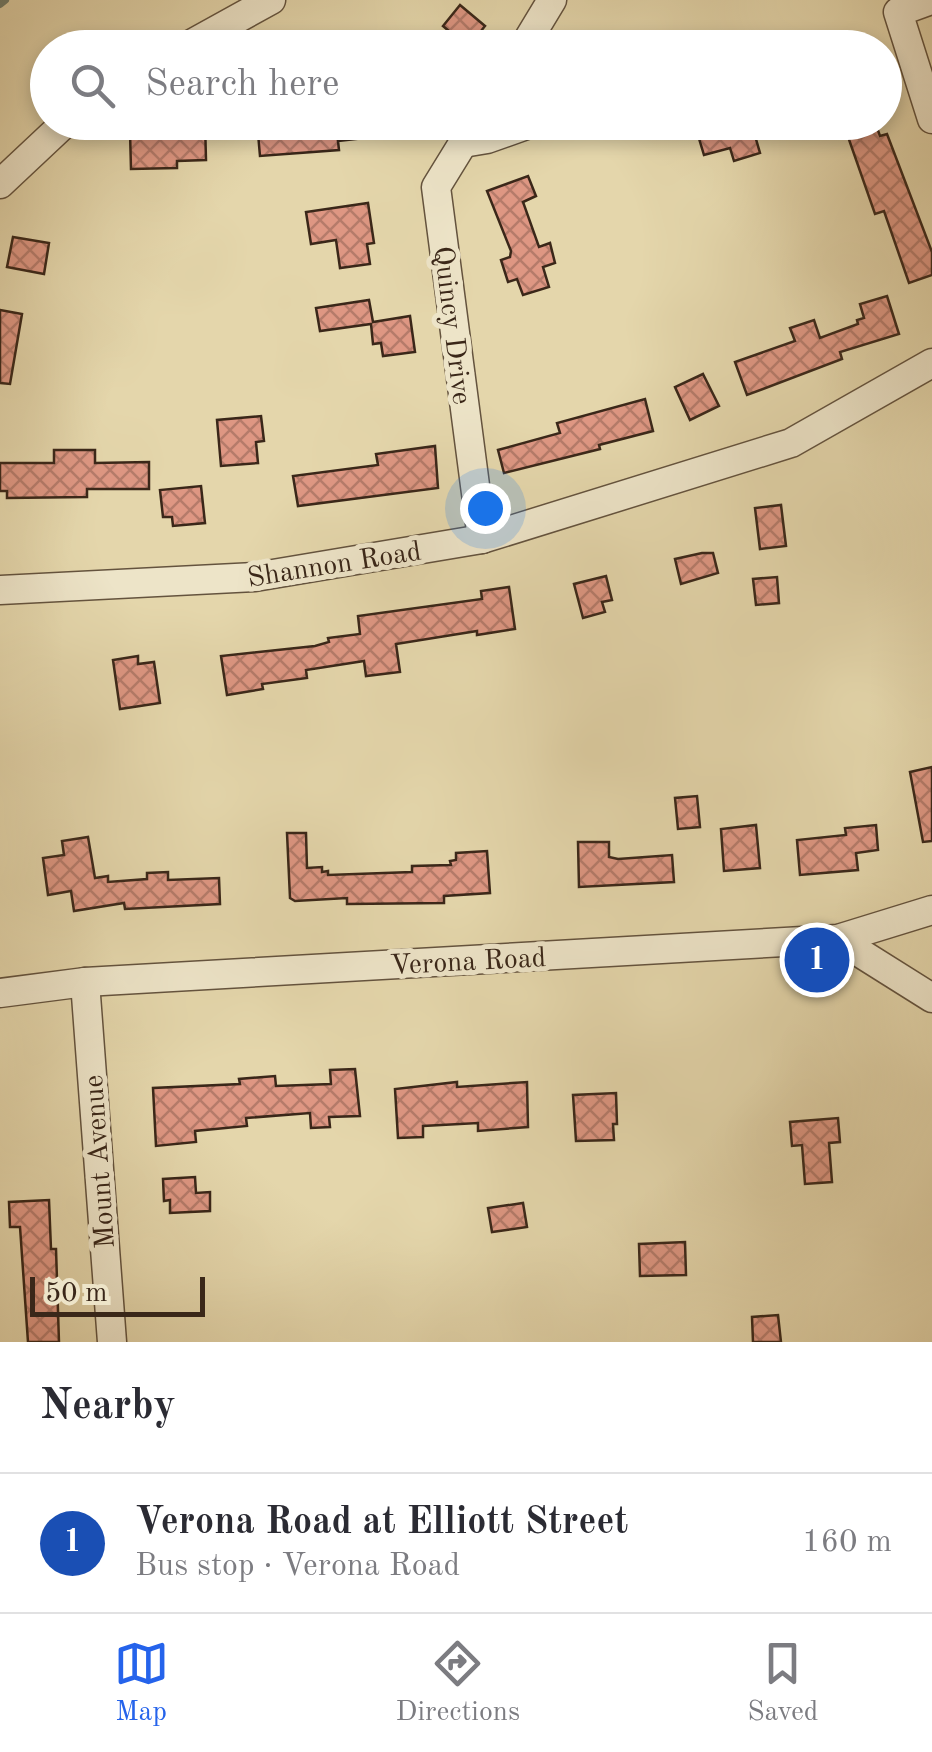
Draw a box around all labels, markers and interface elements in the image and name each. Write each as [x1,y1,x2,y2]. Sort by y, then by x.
search box [30,30,902,140]
icon: search [65,58,120,113]
text: Search here [145,66,340,104]
street label: Quincy Drive [427,245,475,406]
your location [460,483,511,534]
street label: Shannon Road [245,538,424,594]
pin: 1 [784,922,850,998]
street label: Verona Road [389,945,547,981]
street label: Mount Avenue [81,1074,121,1250]
scale bar [30,1272,205,1316]
text: 50 m [45,1280,108,1308]
text: Nearby [40,1386,176,1428]
text: Verona Road at Elliott Street [135,1504,628,1542]
text: 1 [63,1527,82,1559]
text: 160 m [802,1527,892,1559]
text: Bus stop · Verona Road [135,1551,460,1583]
tab: Map [114,1636,169,1731]
tab: Directions [396,1636,520,1731]
tab: Saved [747,1636,818,1731]

